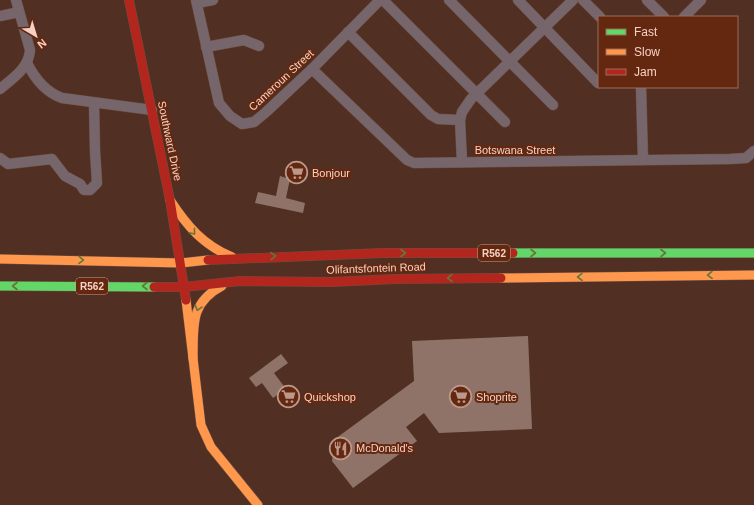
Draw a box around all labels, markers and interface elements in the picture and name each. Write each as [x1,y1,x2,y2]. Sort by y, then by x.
north arrow [16,16,56,56]
legend [598,16,738,88]
text: Fast [634,25,658,39]
text: N [35,37,49,51]
text: Slow [634,45,660,59]
street label: Cameroun Street [246,47,316,113]
text: Jam [634,65,657,79]
street label: Southward Drive [156,100,184,182]
street label: Botswana Street [475,144,555,156]
supermarket icon: Bonjour [283,160,309,186]
place label: Bonjour [312,167,350,179]
one-way arrow [188,227,195,234]
road number: R562 [478,245,510,261]
one-way arrow [400,249,406,257]
one-way arrow [530,249,536,257]
one-way arrow [660,249,666,257]
one-way arrow [270,252,276,261]
one-way arrow [78,256,84,264]
street label: Olifantsfontein Road [326,260,426,276]
one-way arrow [707,271,713,279]
one-way arrow [577,272,583,281]
one-way arrow [447,274,453,282]
road number: R562 [76,278,108,294]
one-way arrow [12,282,18,290]
one-way arrow [142,282,148,291]
one-way arrow [194,304,203,311]
supermarket icon: Quickshop [275,384,301,410]
supermarket icon: Shoprite [448,384,474,410]
place label: Quickshop [304,391,356,403]
place label: Shoprite [476,391,517,403]
restaurant icon: McDonald's [327,435,353,461]
place label: McDonald's [356,442,414,454]

